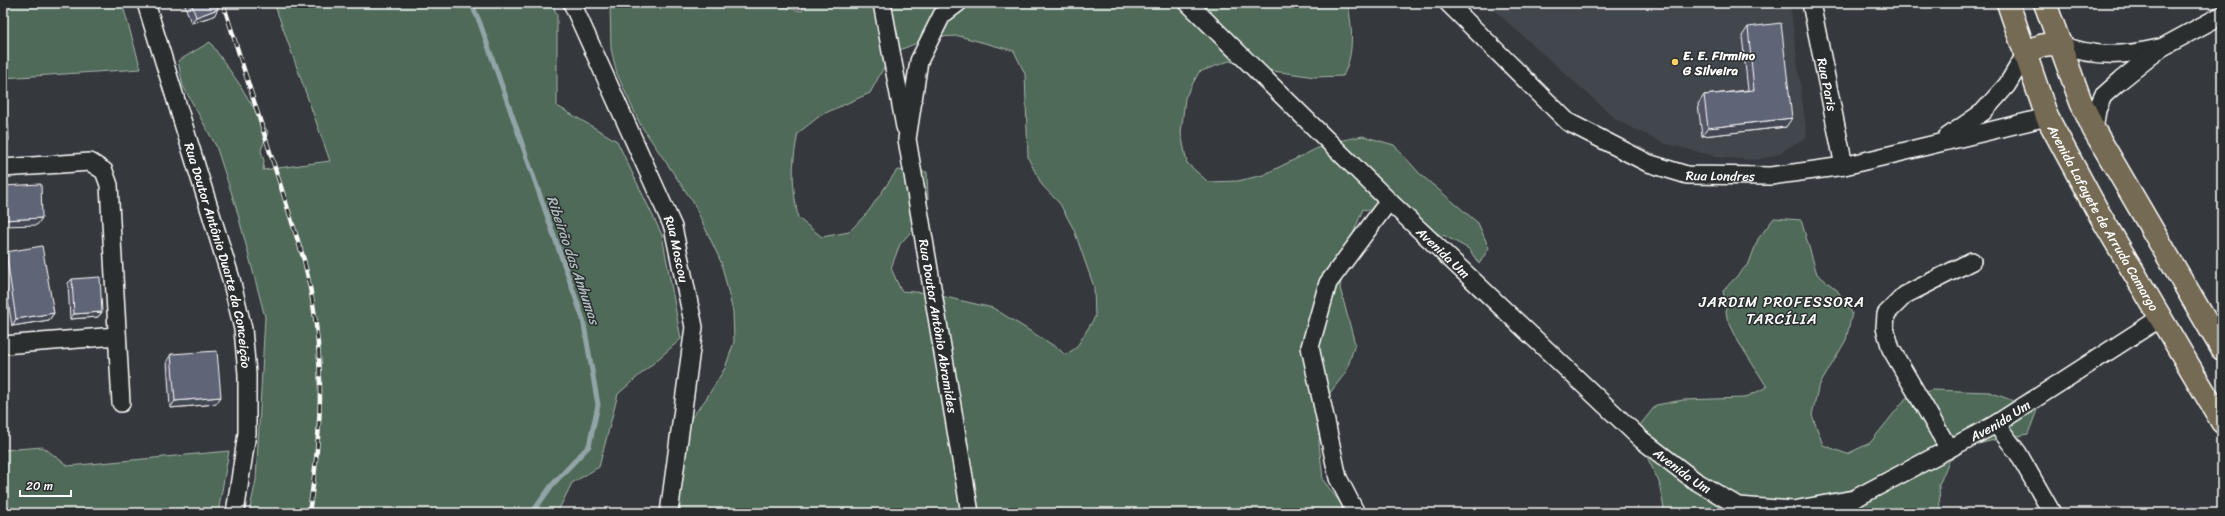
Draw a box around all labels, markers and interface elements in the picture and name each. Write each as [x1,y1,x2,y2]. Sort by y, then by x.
place label: E. E. Firmino G Silveira [1682,44,1756,82]
street label: Rua Paris [1811,56,1844,113]
marker: E. E. Firmino G Silveira [1670,57,1680,67]
street label: Avenida Lafayete de Arruda Camargo [2041,119,2166,316]
street label: Rua Doutor Antônio Duarte da Conceição [178,140,258,369]
street label: Rua Londres [1686,163,1756,187]
water label: Ribeirão das Anhumas [539,192,607,329]
street label: Rua Moscou [658,211,696,285]
street label: Avenida Um [1410,220,1476,284]
street label: Rua Doutor Antônio Abramides [913,237,965,416]
district label: JARDIM PROFESSORA TARCÍLIA [1698,289,1865,332]
street label: Avenida Um [1965,393,2035,448]
street label: Avenida Um [1648,441,1716,499]
scale bar [20,472,71,498]
text: 20 m [26,475,53,497]

